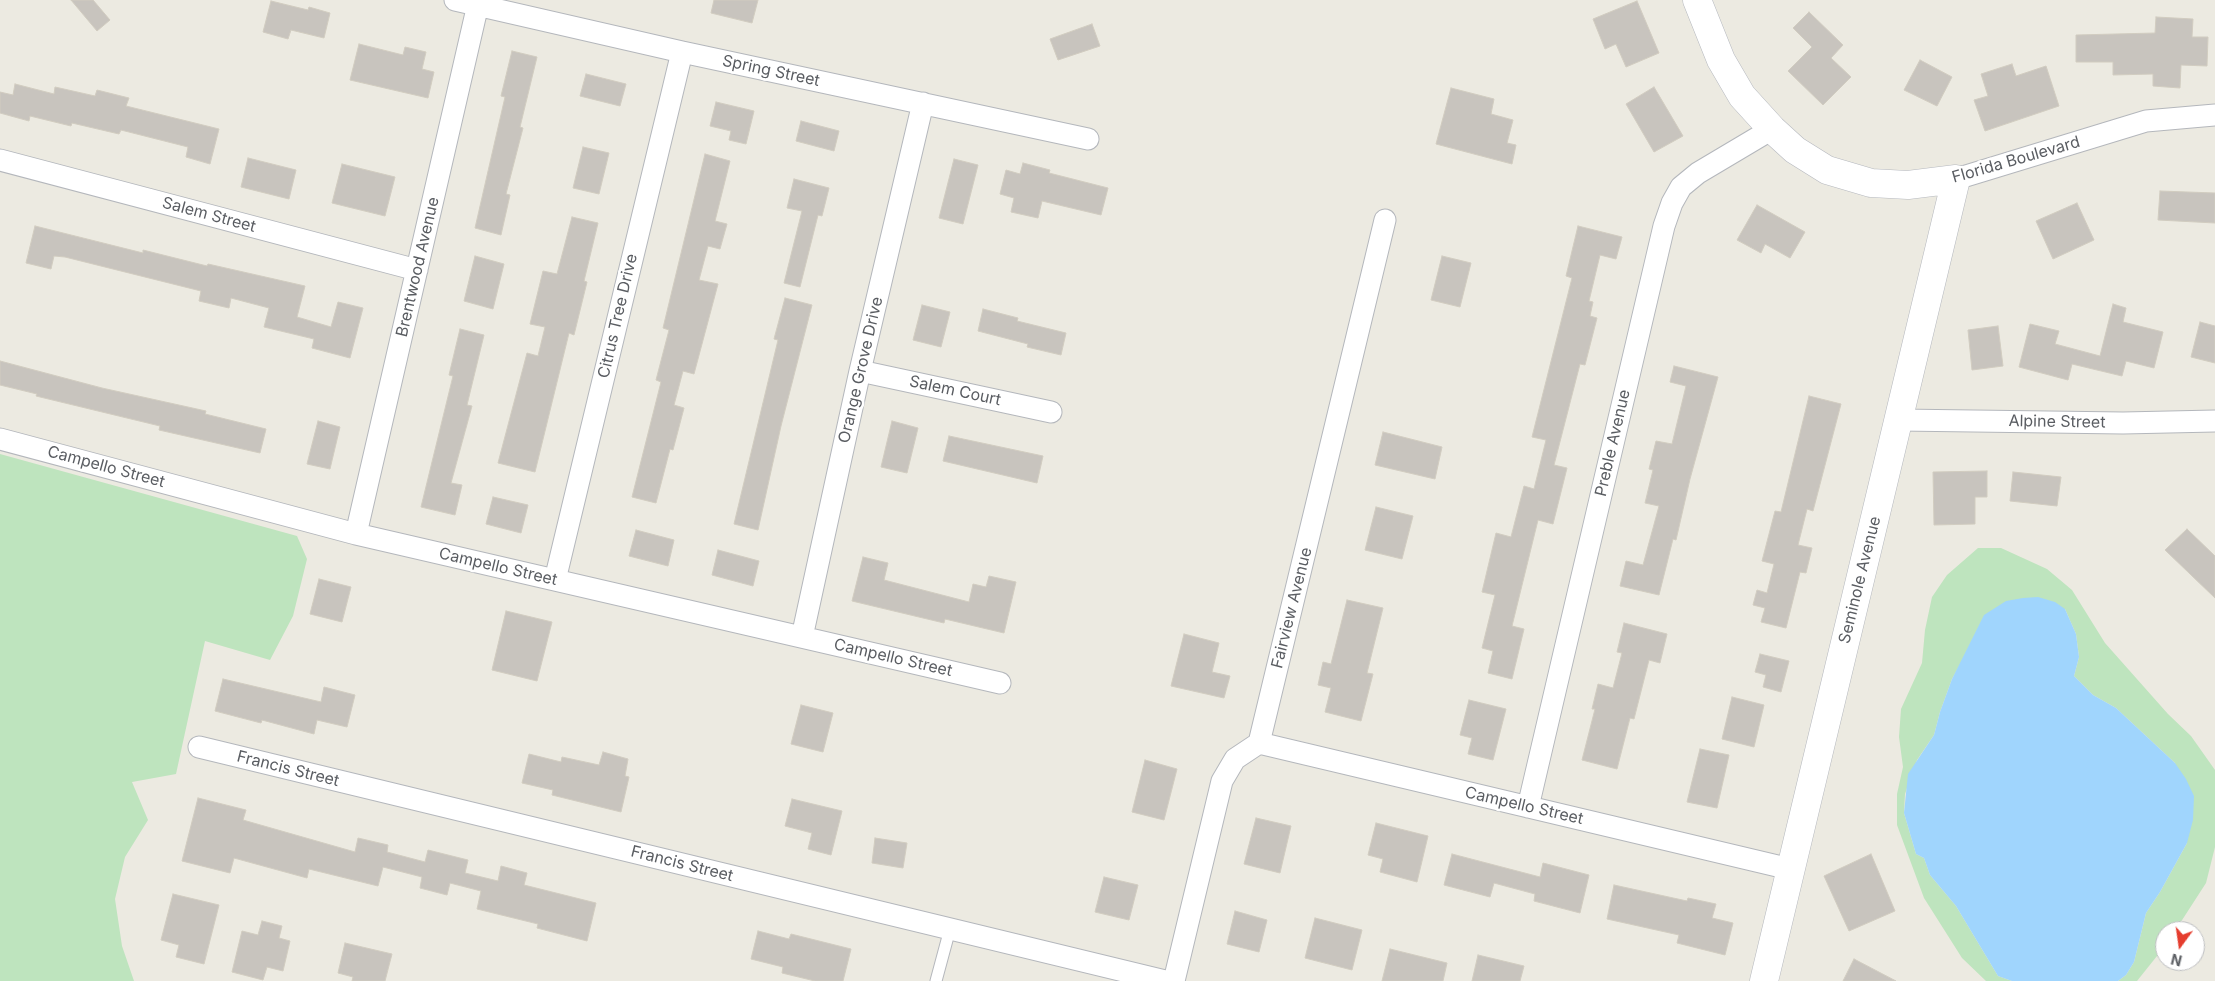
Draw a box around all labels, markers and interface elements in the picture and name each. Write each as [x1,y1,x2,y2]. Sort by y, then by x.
street label: Spring Street [721,51,821,91]
street label: Florida Boulevard [1950,133,2082,187]
street label: Salem Street [160,193,258,237]
street label: Brentwood Avenue [393,195,443,339]
street label: Citrus Tree Drive [594,252,642,380]
street label: Orange Grove Drive [835,295,887,445]
street label: Salem Court [907,372,1003,410]
street label: Preble Avenue [1591,388,1635,498]
street label: Alpine Street [2008,412,2106,432]
street label: Campello Street [45,442,167,492]
street label: Seminole Avenue [1835,514,1885,646]
street label: Campello Street [437,544,559,590]
street label: Fairview Avenue [1268,546,1316,670]
street label: Campello Street [832,635,954,681]
street label: Francis Street [235,747,341,791]
street label: Campello Street [1463,783,1585,829]
street label: Francis Street [629,842,735,886]
north arrow [2155,921,2205,971]
text: N [2169,951,2184,970]

